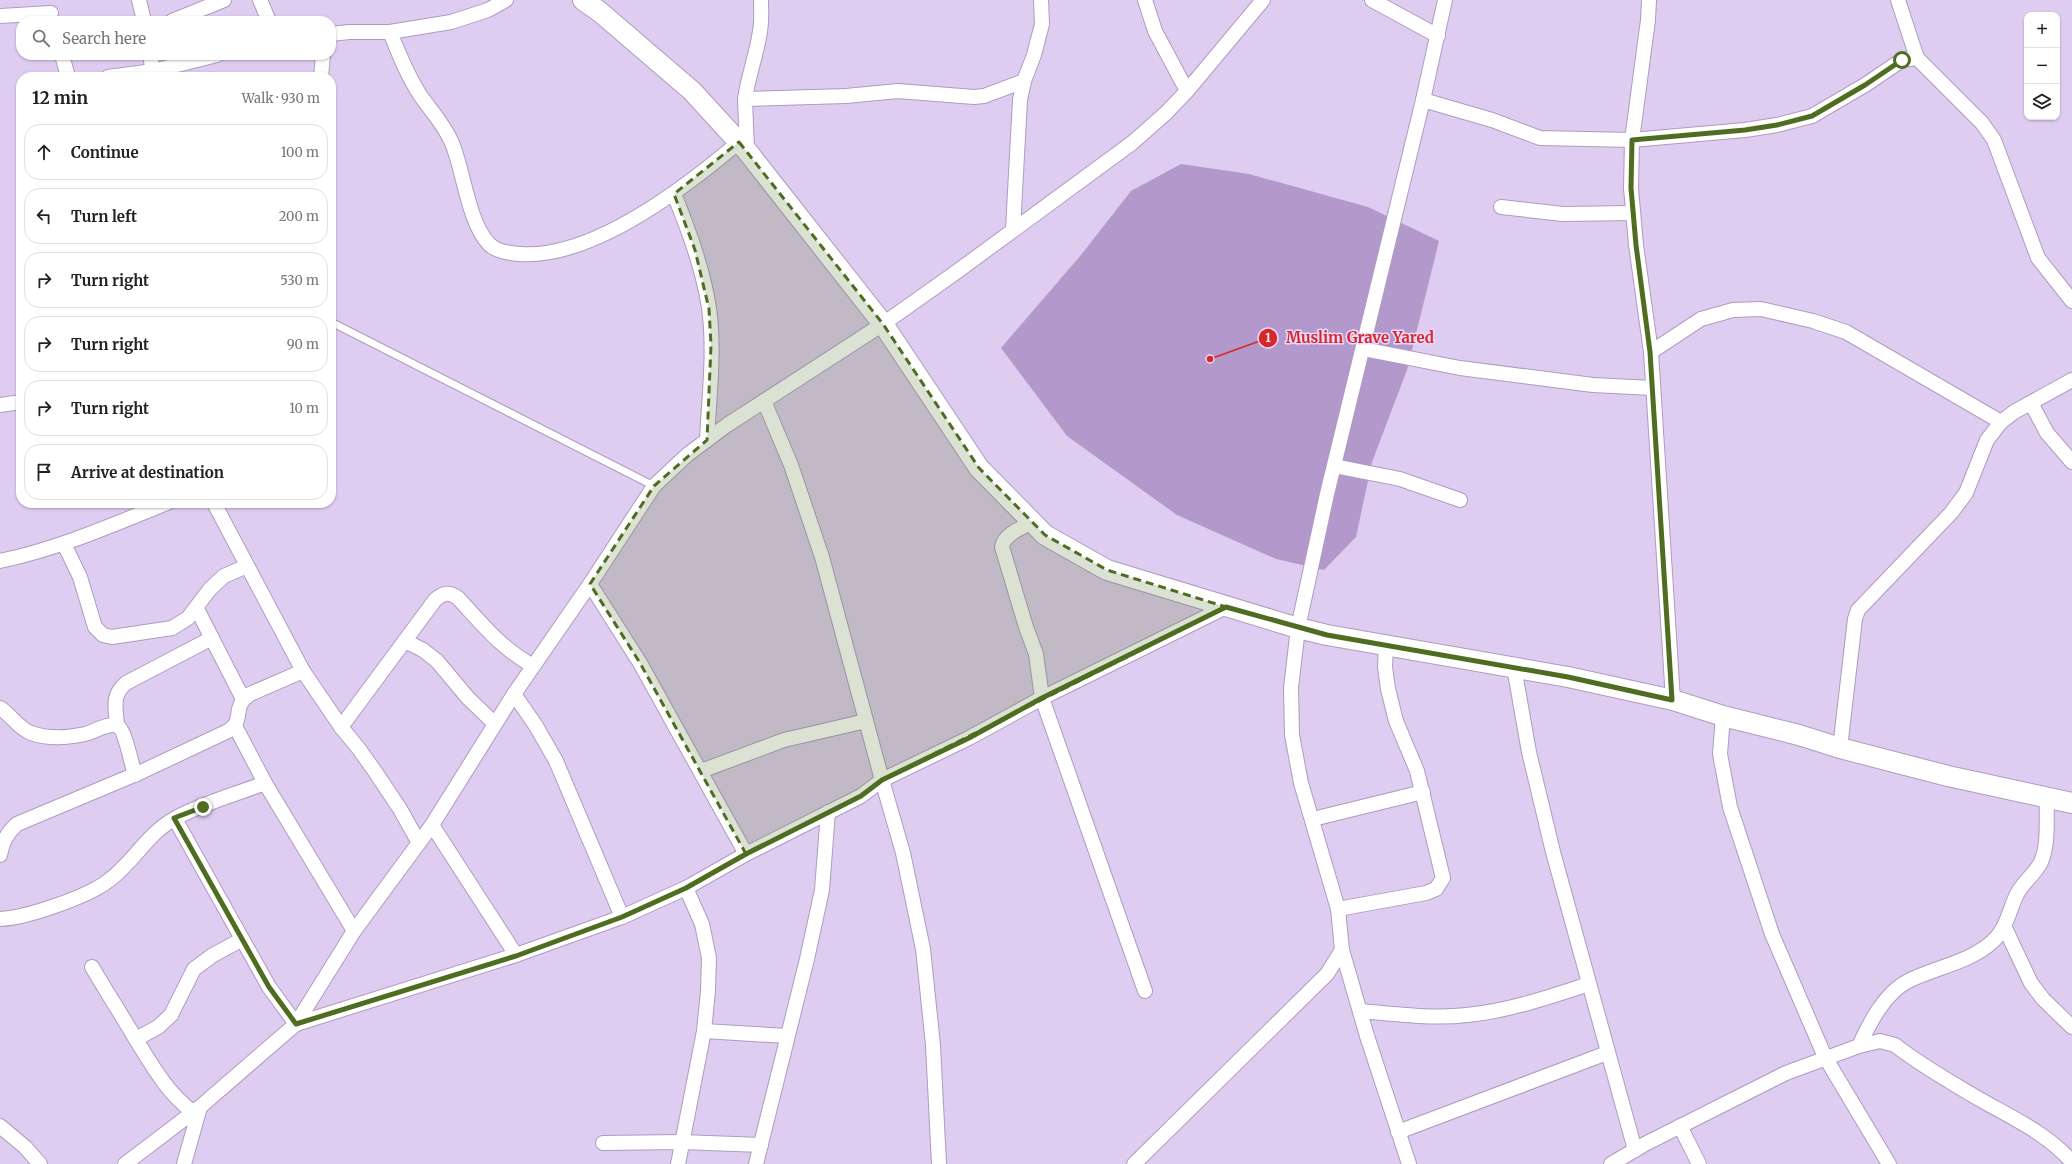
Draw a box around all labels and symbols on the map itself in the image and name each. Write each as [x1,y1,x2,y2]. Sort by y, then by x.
route start [1893,51,1911,69]
callout: Muslim Grave Yared [1258,325,1442,352]
text: Muslim Grave Yared [1286,328,1434,347]
text: 1 [1265,330,1271,345]
route end [194,798,212,816]

